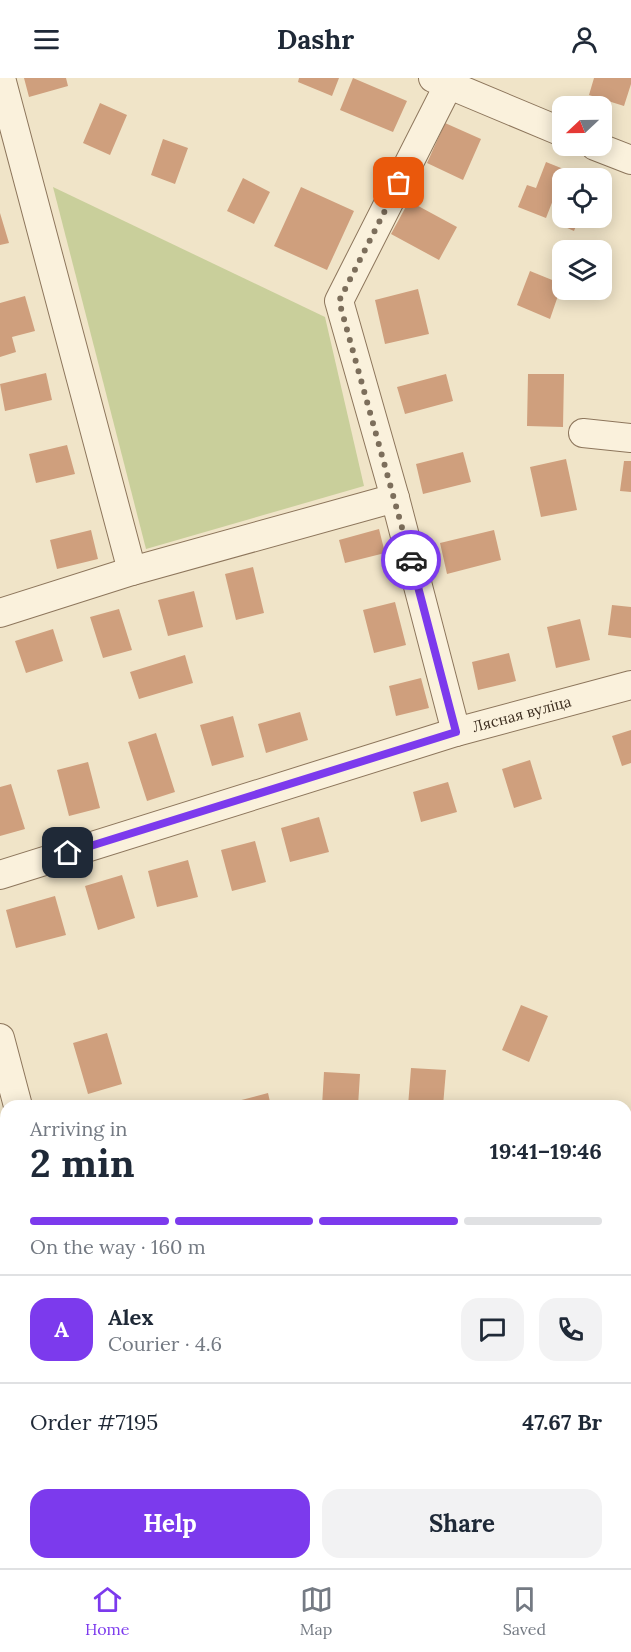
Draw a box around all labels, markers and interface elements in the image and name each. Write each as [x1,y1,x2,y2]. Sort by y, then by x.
text: Dashr [277,22,354,56]
icon: menu [30,23,63,56]
icon: person [568,23,601,56]
north arrow [552,96,612,156]
map controls [552,96,612,300]
pin [373,157,424,208]
icon: bag [382,166,415,199]
button: locate [552,168,612,228]
button: layers [552,240,612,300]
courier [381,530,441,590]
icon: car [395,544,428,577]
street label: Лясная вуліца [470,691,573,736]
pin [42,827,93,878]
icon: home [51,836,84,869]
text: Arriving in [30,1116,127,1141]
text: 19:41–19:46 [490,1137,602,1165]
text: 2 min [30,1138,135,1188]
text: On the way · 160 m [30,1234,206,1259]
button: chat [461,1298,524,1361]
button: phone [539,1298,602,1361]
text: Alex [108,1303,153,1331]
text: A [54,1315,69,1343]
text: Courier · 4.6 [108,1331,222,1356]
text: Order #7195 [30,1408,158,1436]
text: 47.67 Br [522,1408,602,1436]
button: Help [30,1489,310,1558]
button: Share [322,1489,602,1558]
tab: Home [85,1583,130,1639]
tab: Map [300,1583,333,1639]
tab: Saved [503,1583,546,1639]

